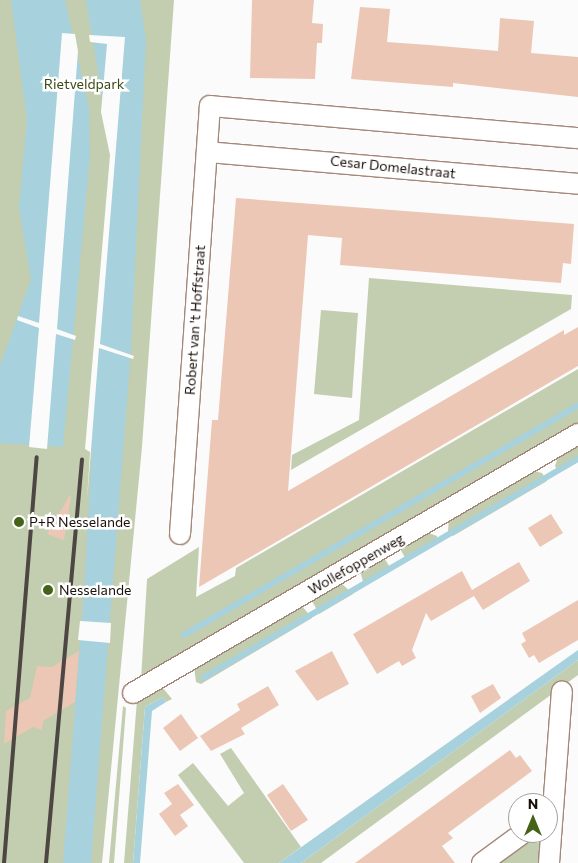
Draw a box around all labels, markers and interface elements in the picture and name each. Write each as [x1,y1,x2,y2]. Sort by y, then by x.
park label: Rietveldpark [44,76,124,92]
street label: Cesar Domelastraat [329,152,457,182]
street label: Robert van 't Hoffstraat [181,244,209,396]
place label: P+R Nesselande [29,514,130,530]
marker: P+R Nesselande [13,516,25,528]
street label: Wollefoppenweg [305,530,407,598]
place label: Nesselande [59,582,131,598]
marker: Nesselande [41,583,55,597]
north arrow [508,793,558,843]
text: N [528,795,538,812]

